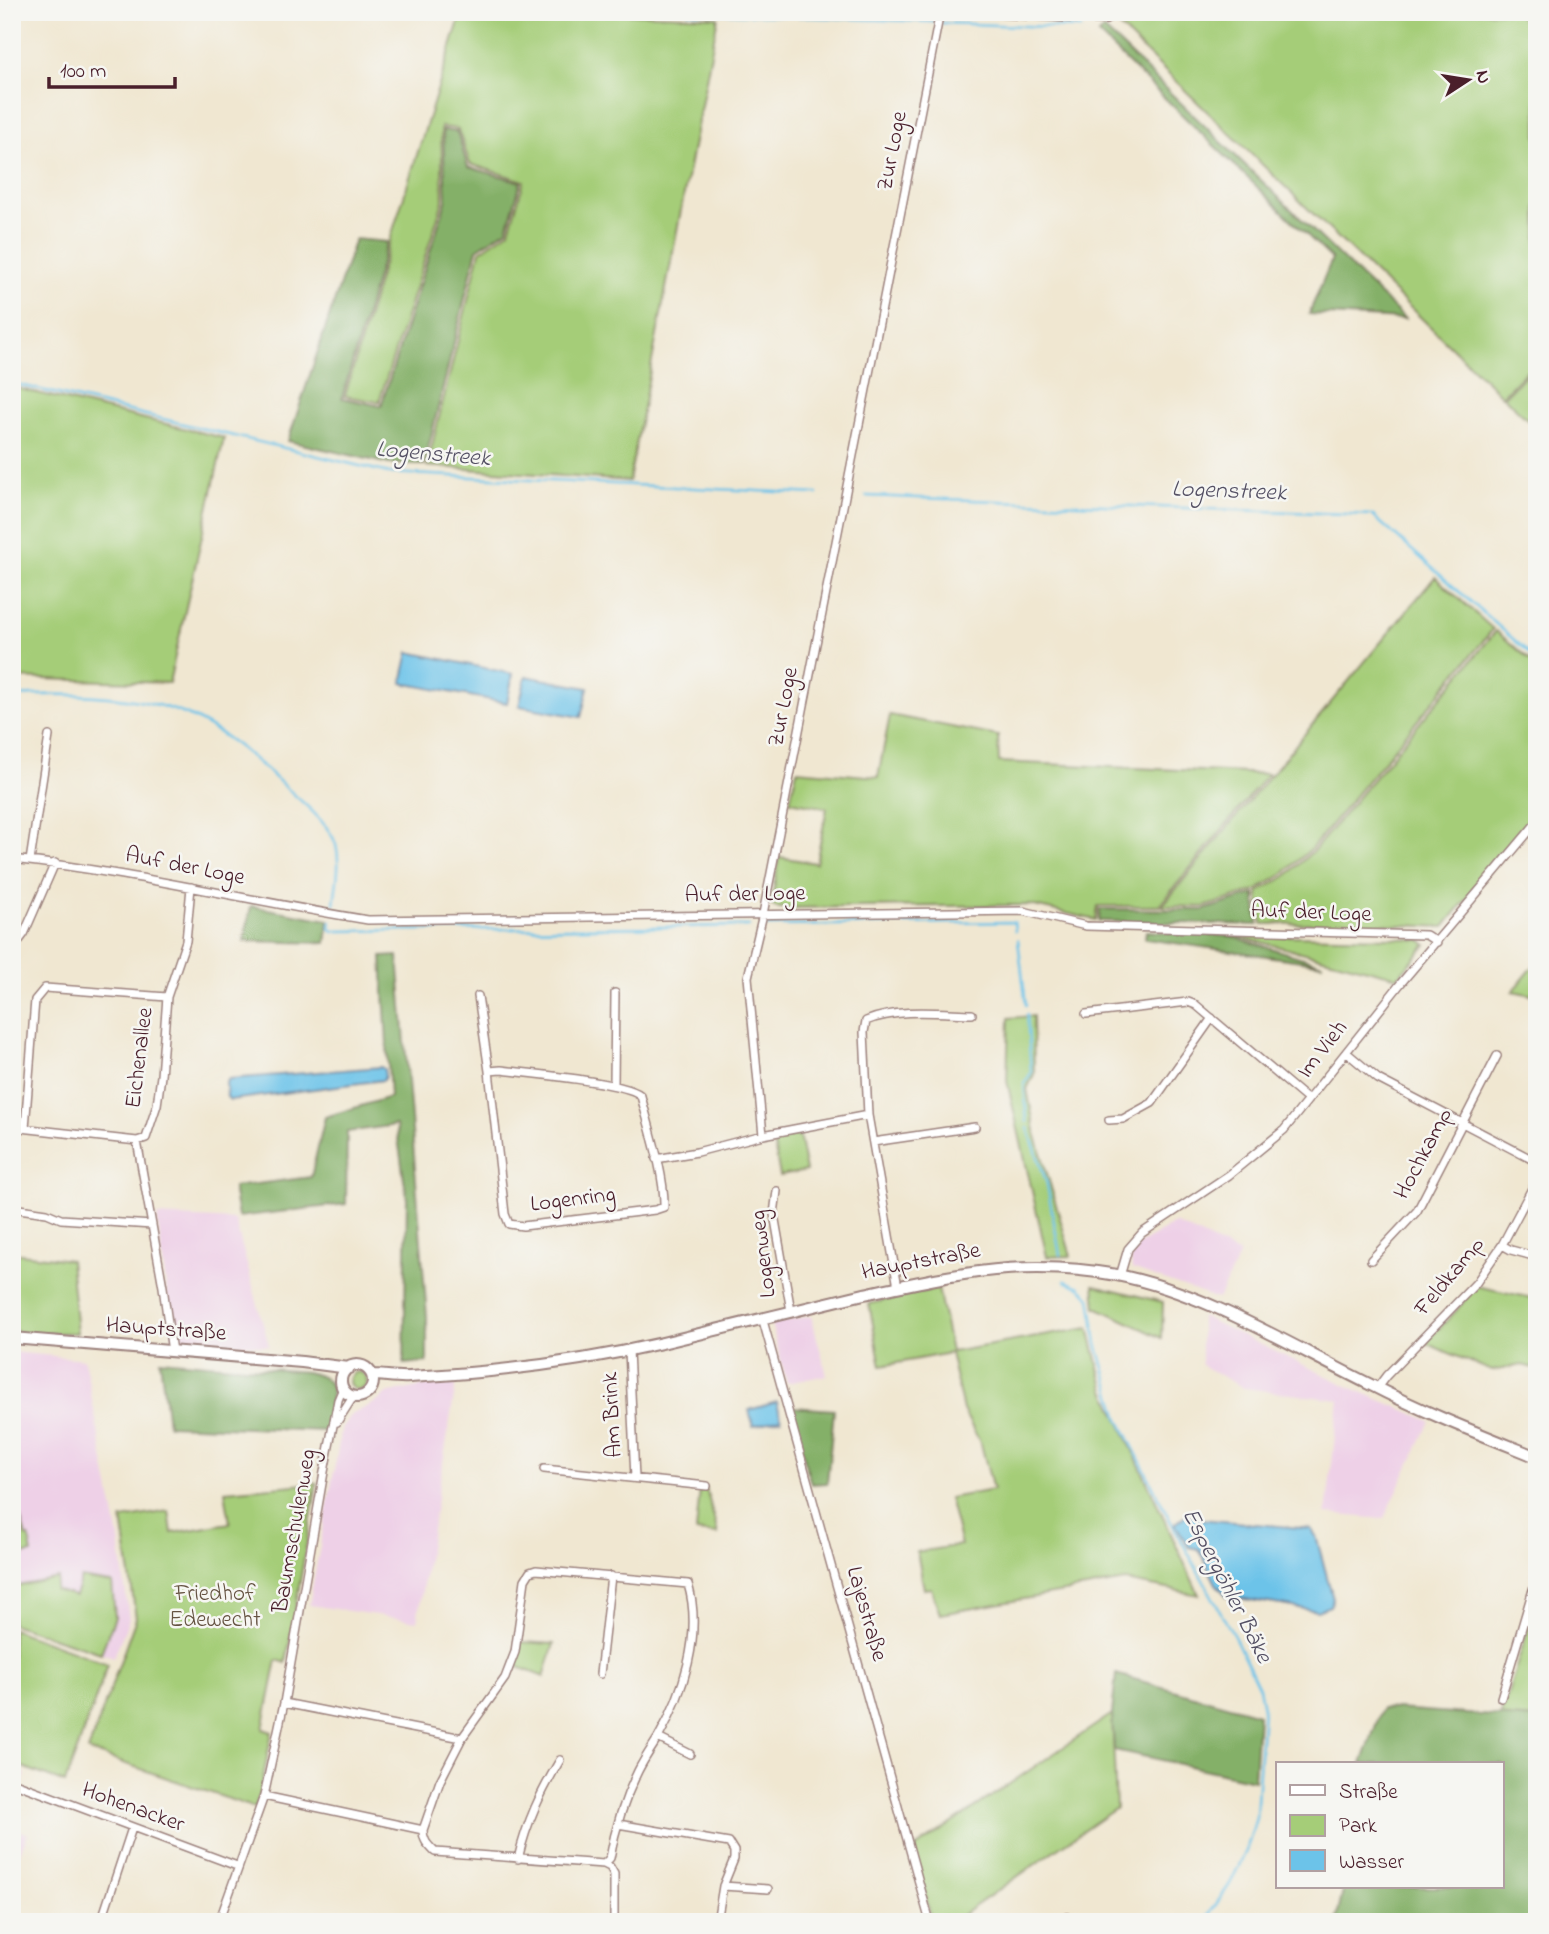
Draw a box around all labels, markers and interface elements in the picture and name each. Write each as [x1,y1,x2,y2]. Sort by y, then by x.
scale bar [49,46,175,90]
north arrow [1434,46,1504,116]
text: 100 m [60,57,106,87]
text: N [1468,68,1497,86]
street label: Zur Loge [869,108,918,194]
water label: Logenstreek [374,433,493,478]
water label: Logenstreek [1171,473,1288,512]
street label: Zur Loge [760,664,809,750]
street label: Auf der Loge [122,839,248,896]
street label: Auf der Loge [684,877,806,914]
street label: Auf der Loge [1250,894,1373,933]
street label: Eichenallee [117,1005,163,1110]
street label: Im Vieh [1290,1014,1356,1086]
street label: Hochkamp [1386,1102,1462,1206]
street label: Logenring [529,1178,618,1223]
street label: Logenweg [742,1208,787,1300]
street label: Feldkamp [1406,1230,1493,1325]
street label: Hauptstraße [859,1234,984,1290]
street label: Hauptstraße [105,1309,228,1351]
street label: Am Brink [594,1370,632,1459]
street label: Baumschulenweg [264,1446,327,1617]
water label: Espergöhler Bäke [1172,1502,1281,1671]
street label: Lajestraße [837,1563,895,1666]
park label: Friedhof Edewecht [169,1578,261,1637]
legend [1276,1762,1504,1888]
street label: Hohenacker [77,1774,190,1842]
text: Straße [1339,1778,1398,1808]
text: Park [1339,1812,1378,1842]
text: Wasser [1339,1848,1404,1878]

